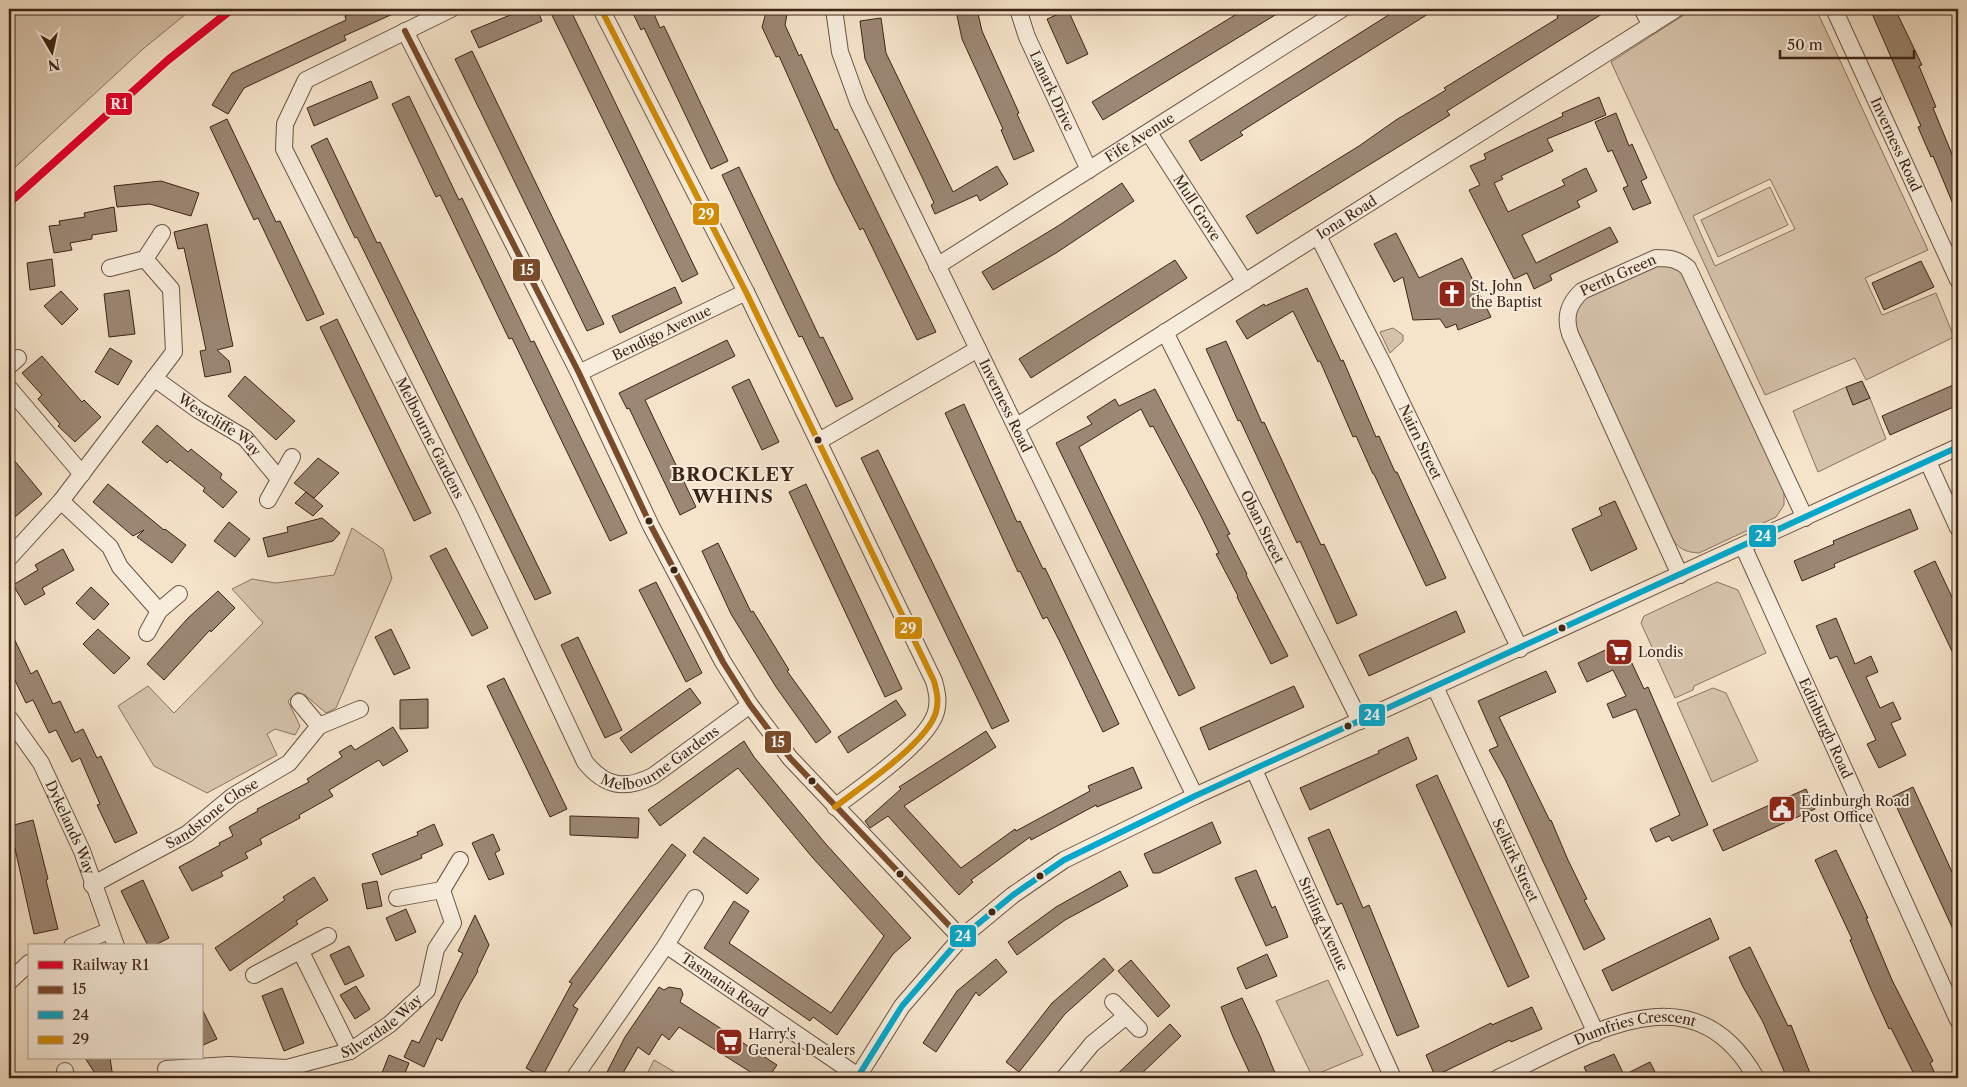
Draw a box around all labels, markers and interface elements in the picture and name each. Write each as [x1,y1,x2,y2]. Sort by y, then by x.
north arrow [28,28,78,78]
scale bar [1780,28,1913,60]
text: 50 m [1787,35,1823,54]
street label: Lanark Drive [1026,48,1079,134]
text: N [47,55,61,75]
line badge: R1 [105,92,133,116]
street label: Inverness Road [1867,94,1926,195]
text: R1 [110,95,128,113]
street label: Fife Avenue [1101,109,1178,166]
street label: Mull Grove [1169,171,1225,244]
street label: Iona Road [1313,191,1380,243]
line badge: 29 [692,202,720,226]
text: 29 [698,205,714,223]
street label: Perth Green [1577,250,1659,300]
line badge: 15 [512,258,541,282]
text: 15 [520,261,534,279]
place label: St. John the Baptist [1471,277,1542,311]
church icon: St. John the Baptist [1437,279,1467,309]
street label: Bendigo Avenue [609,301,714,365]
street label: Inverness Road [975,356,1036,456]
street label: Melbourne Gardens [392,374,468,502]
street label: Westcliffe Way [174,389,265,460]
street label: Nairn Street [1395,402,1446,482]
unlabelled marker [813,435,823,445]
district label: BROCKLEY WHINS [671,463,795,508]
street label: Oban Street [1237,487,1289,567]
unlabelled marker [644,516,654,526]
line badge: 24 [1748,524,1777,548]
text: 24 [1755,527,1771,545]
unlabelled marker [669,565,679,575]
line badge: 29 [894,616,923,640]
text: 29 [900,619,916,637]
unlabelled marker [1557,623,1567,633]
supermarket icon: Londis [1604,637,1634,667]
place label: Londis [1638,643,1683,661]
street label: Edinburgh Road [1795,675,1856,782]
line badge: 24 [1358,703,1386,727]
text: 24 [1364,706,1380,724]
unlabelled marker [1343,721,1353,731]
street label: Melbourne Gardens [598,722,722,793]
line badge: 15 [764,730,792,754]
text: 15 [771,733,785,751]
street label: Sandstone Close [162,774,262,853]
unlabelled marker [807,776,817,786]
street label: Dykelands Way [41,777,99,877]
place label: Edinburgh Road Post Office [1801,792,1910,826]
public building icon: Edinburgh Road Post Office [1767,794,1797,824]
street label: Selkirk Street [1488,816,1543,905]
unlabelled marker [895,869,905,879]
unlabelled marker [1035,871,1045,881]
street label: Stirling Avenue [1295,874,1353,974]
unlabelled marker [987,907,997,917]
line badge: 24 [949,924,977,948]
text: 24 [955,927,971,945]
legend [28,944,202,1060]
street label: Tasmania Road [678,949,772,1021]
text: Railway R1 [72,955,150,974]
text: 15 [72,979,86,998]
street label: Silverdale Way [339,990,426,1062]
text: 24 [72,1005,89,1024]
street label: Dumfries Crescent [1571,1008,1699,1049]
place label: Harry's General Dealers [748,1025,855,1059]
supermarket icon: Harry's General Dealers [714,1027,744,1057]
text: 29 [72,1029,89,1048]

